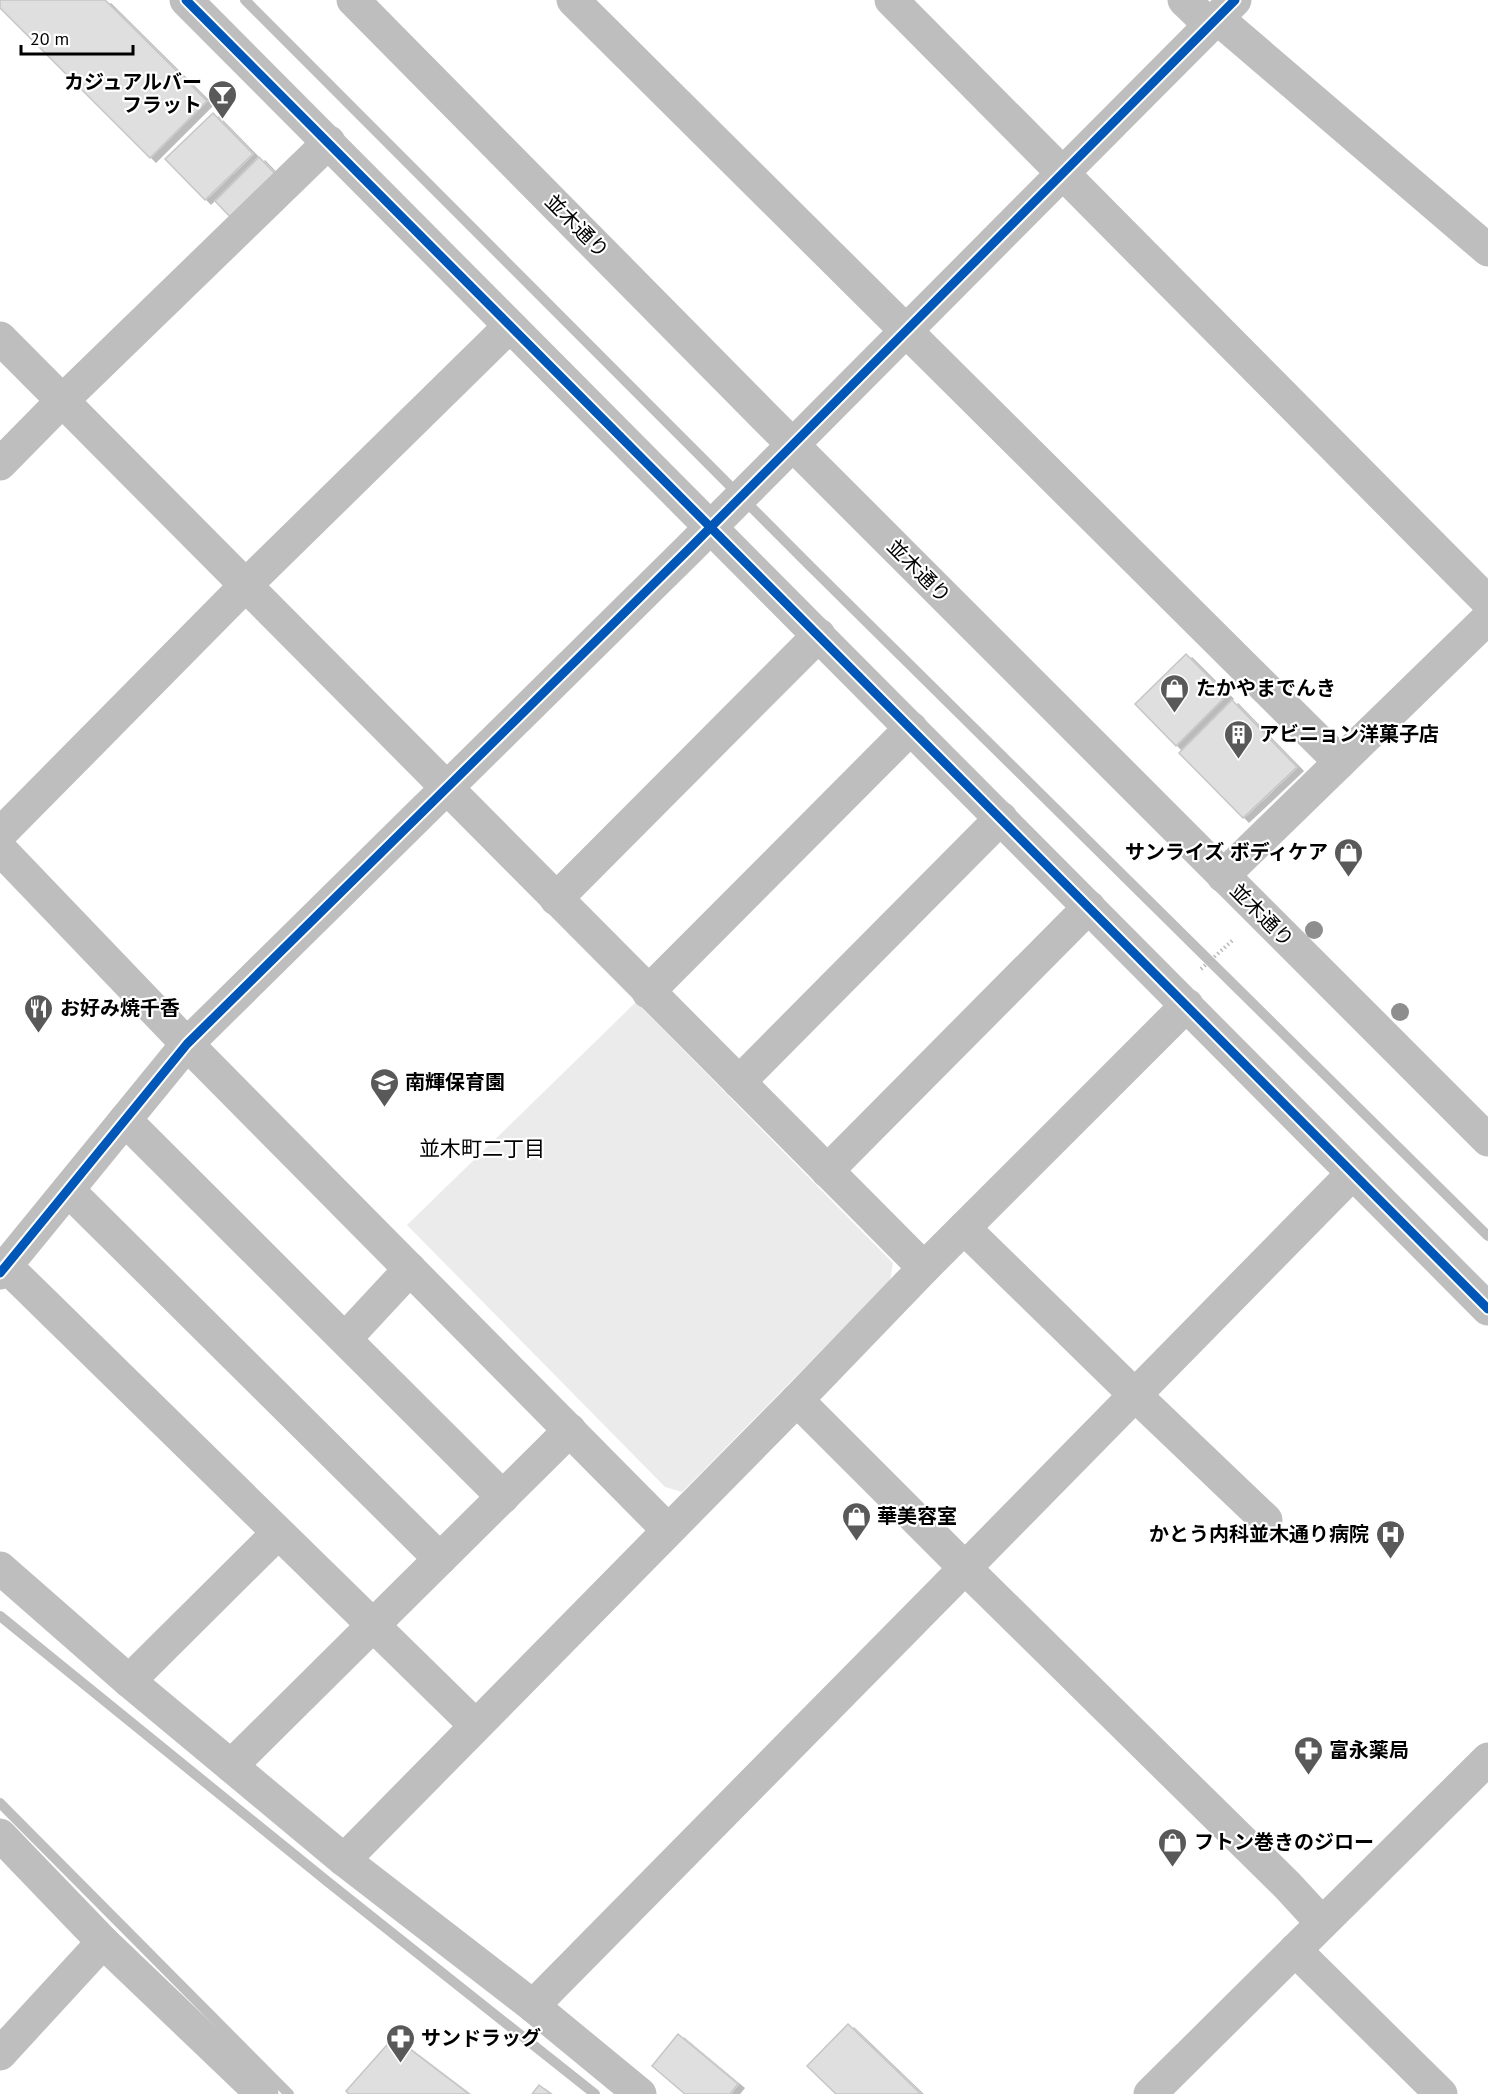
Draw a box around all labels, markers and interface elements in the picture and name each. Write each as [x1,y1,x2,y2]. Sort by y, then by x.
scale bar [21,18,134,56]
text: 20 m [30,27,69,50]
place label: カジュアルバー フラット [64,69,202,118]
bar icon: カジュアルバー フラット [207,78,239,120]
street label: 並木通り [540,189,614,263]
street label: 並木通り [882,534,956,608]
shop icon: たかやまでんき [1159,672,1191,714]
place label: たかやまでんき [1196,675,1336,701]
building icon: アビニョン洋菓子店 [1222,718,1254,760]
place label: アビニョン洋菓子店 [1259,721,1439,747]
shop icon: サンライズ ボディケア [1333,836,1365,878]
place label: サンライズ ボディケア [1125,839,1328,865]
street label: 並木通り [1225,878,1299,952]
restaurant icon: お好み焼千香 [23,992,55,1034]
place label: お好み焼千香 [60,995,180,1021]
school or university icon: 南輝保育園 [368,1066,400,1108]
place label: 南輝保育園 [405,1069,505,1095]
district label: 並木町二丁目 [419,1135,545,1162]
shop icon: 華美容室 [840,1500,872,1542]
place label: 華美容室 [877,1503,957,1529]
hospital icon: かとう内科並木通り病院 [1374,1518,1406,1560]
place label: かとう内科並木通り病院 [1149,1521,1369,1547]
pharmacy icon: 富永薬局 [1292,1734,1324,1776]
place label: 富永薬局 [1329,1737,1409,1763]
shop icon: フトン巻きのジロー [1157,1826,1189,1868]
place label: フトン巻きのジロー [1194,1829,1374,1855]
pharmacy icon: サンドラッグ [384,2022,416,2064]
place label: サンドラッグ [421,2025,541,2051]

